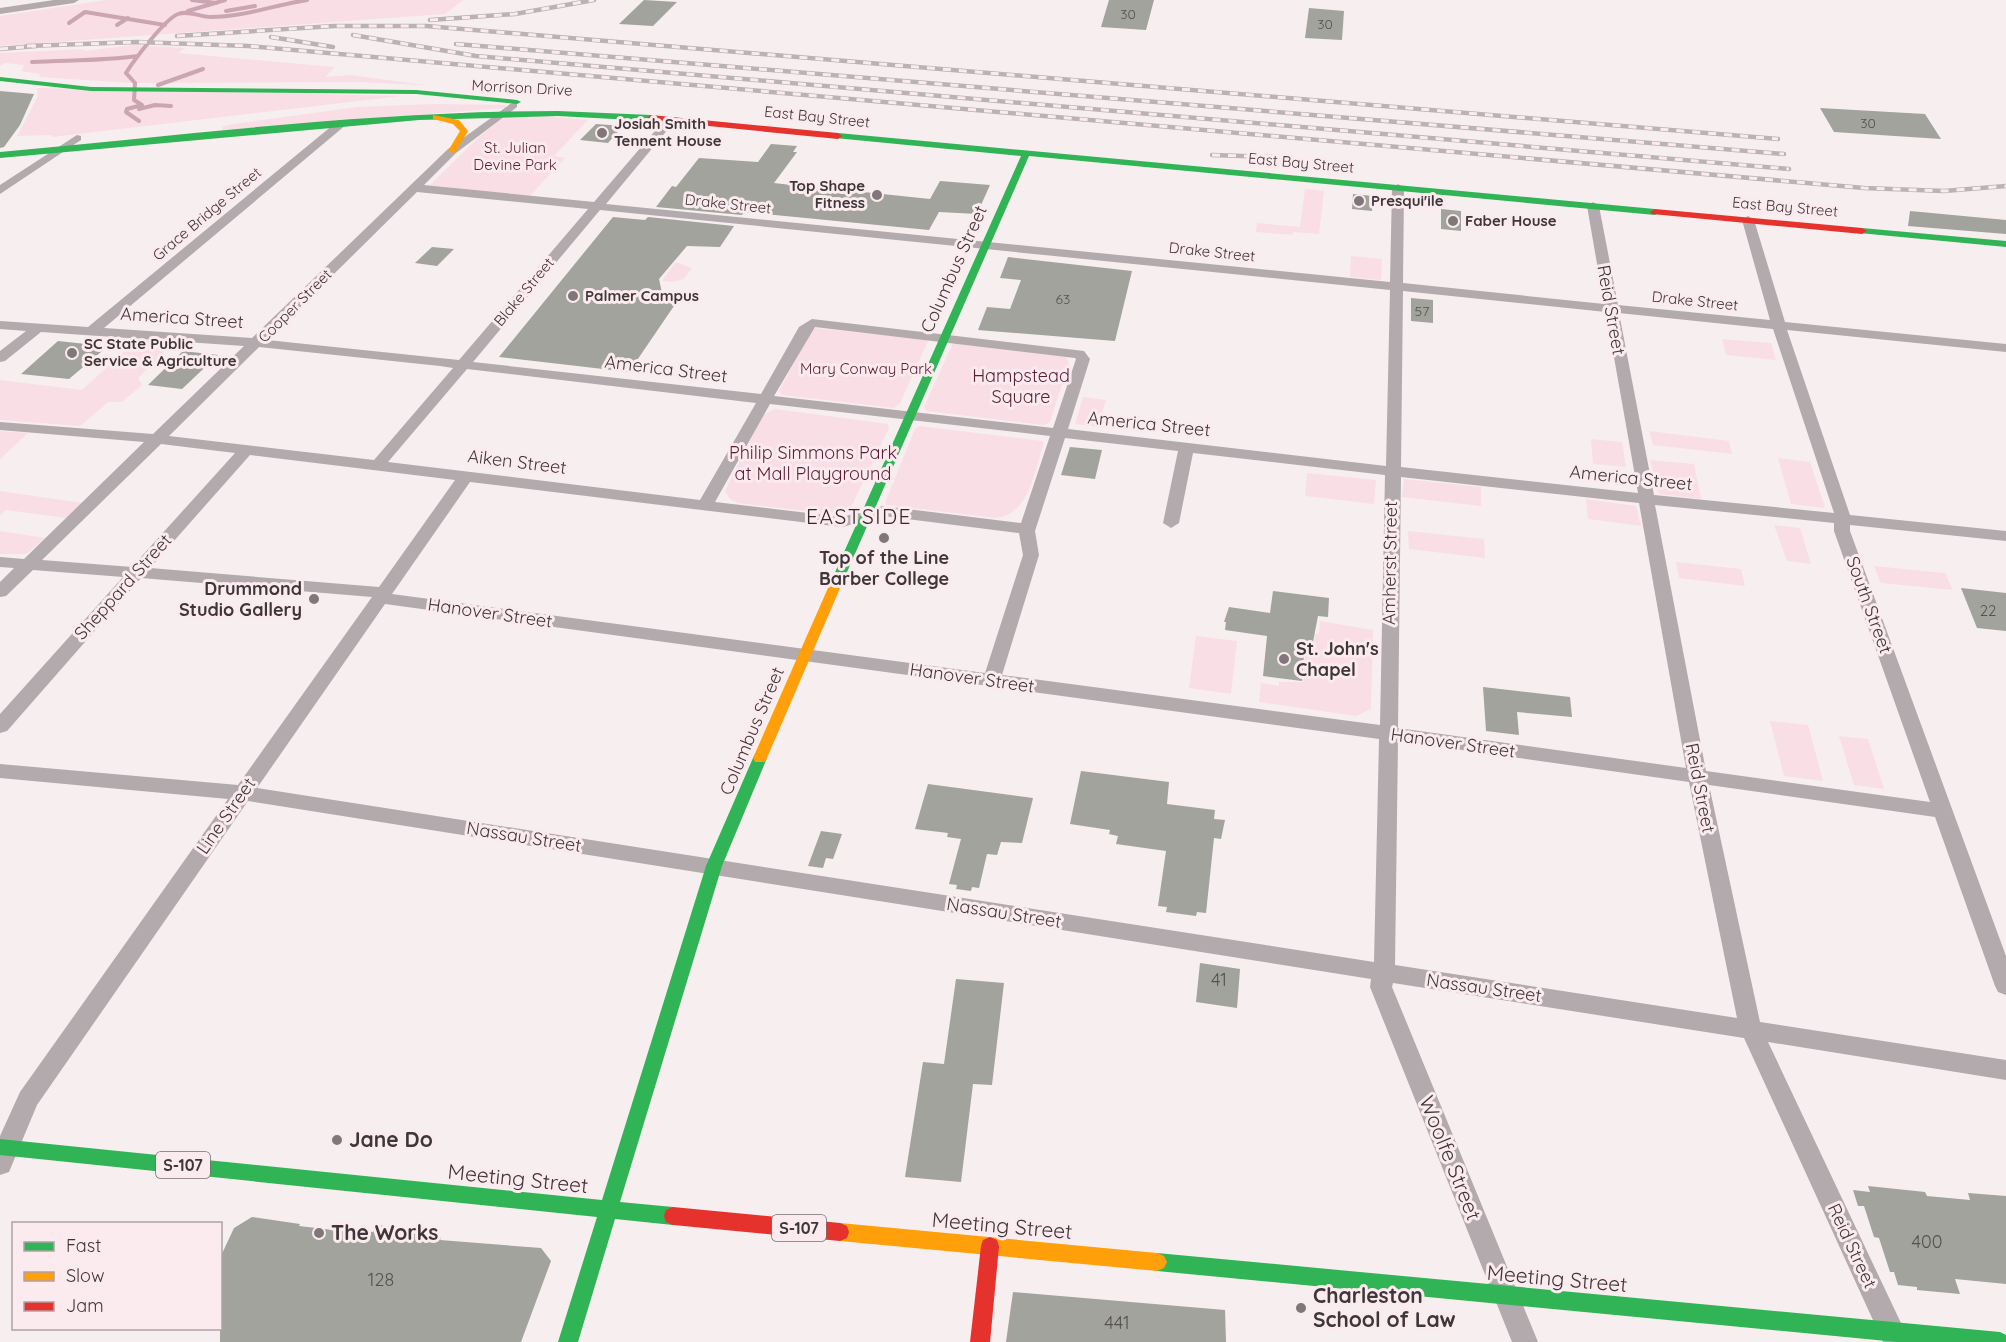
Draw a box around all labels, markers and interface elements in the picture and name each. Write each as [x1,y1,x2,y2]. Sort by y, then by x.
house number: 30 [1120,5,1136,23]
house number: 30 [1317,15,1333,33]
street label: Morrison Drive [471,75,573,100]
street label: East Bay Street [763,101,871,132]
place label: Josiah Smith Tennent House [614,114,722,150]
house number: 30 [1860,114,1876,132]
marker: Josiah Smith Tennent House [595,126,609,140]
park label: St. Julian Devine Park [473,138,557,174]
street label: East Bay Street [1247,148,1355,177]
street label: Grace Bridge Street [149,163,265,265]
place label: Top Shape Fitness [789,176,865,212]
marker: Top Shape Fitness [870,188,884,202]
street label: Drake Street [684,190,772,217]
place label: Presqui'ile [1371,191,1444,210]
street label: East Bay Street [1731,192,1839,221]
marker: Presqui'ile [1352,194,1366,208]
street label: Columbus Street [915,202,992,336]
place label: Faber House [1465,211,1557,230]
marker: Faber House [1446,214,1460,228]
street label: Drake Street [1168,238,1256,265]
street label: Blake Street [489,254,558,330]
street label: Reid Street [1592,263,1631,357]
street label: Cooper Street [254,265,335,346]
place label: Palmer Campus [585,286,699,305]
street label: Drake Street [1651,287,1739,314]
marker: Palmer Campus [566,289,580,303]
house number: 63 [1056,290,1070,308]
street label: America Street [120,302,244,333]
house number: 57 [1415,302,1429,320]
place label: SC State Public Service & Agriculture [84,334,237,370]
marker: SC State Public Service & Agriculture [65,346,79,360]
street label: America Street [603,350,729,387]
park label: Mary Conway Park [800,359,932,378]
park label: Hampstead Square [972,364,1070,408]
street label: America Street [1087,406,1212,441]
park label: Philip Simmons Park at Mall Playground [729,441,897,485]
street label: Aiken Street [466,444,568,479]
street label: America Street [1569,460,1694,495]
street label: Amherst Street [1377,501,1402,625]
district label: EASTSIDE [806,503,912,529]
street label: Sheppard Street [69,529,176,644]
marker: Top of the Line Barber College [877,531,891,545]
place label: Top of the Line Barber College [819,546,949,590]
street label: South Street [1841,553,1898,657]
place label: Drummond Studio Gallery [179,577,302,621]
marker: Drummond Studio Gallery [307,592,321,606]
street label: Hanover Street [426,592,554,633]
house number: 22 [1980,601,1996,620]
place label: St. John's Chapel [1296,637,1379,681]
marker: St. John's Chapel [1277,652,1291,666]
street label: Hanover Street [908,657,1036,698]
street label: Columbus Street [714,663,789,798]
street label: Hanover Street [1389,722,1517,763]
street label: Reid Street [1681,741,1720,835]
street label: Line Street [191,773,260,858]
street label: Nassau Street [465,816,583,857]
street label: Nassau Street [945,892,1063,933]
house number: 41 [1211,968,1227,991]
street label: Nassau Street [1425,968,1543,1007]
street label: Woolfe Street [1414,1092,1488,1224]
place label: Jane Do [349,1126,433,1152]
marker: Jane Do [330,1133,344,1147]
road number: S-107 [156,1152,210,1178]
street label: Meeting Street [447,1158,590,1198]
street label: Reid Street [1823,1200,1882,1292]
street label: Meeting Street [931,1206,1073,1244]
road number: S-107 [772,1215,826,1241]
place label: The Works [331,1219,438,1245]
legend [12,1222,222,1330]
marker: The Works [312,1226,326,1240]
house number: 400 [1912,1230,1942,1253]
text: Fast [66,1234,101,1257]
street label: Meeting Street [1486,1259,1628,1297]
text: Slow [66,1264,104,1287]
house number: 128 [368,1268,394,1291]
place label: Charleston School of Law [1313,1282,1456,1332]
text: Jam [66,1294,104,1317]
marker: Charleston School of Law [1294,1301,1308,1315]
house number: 441 [1104,1311,1130,1334]

